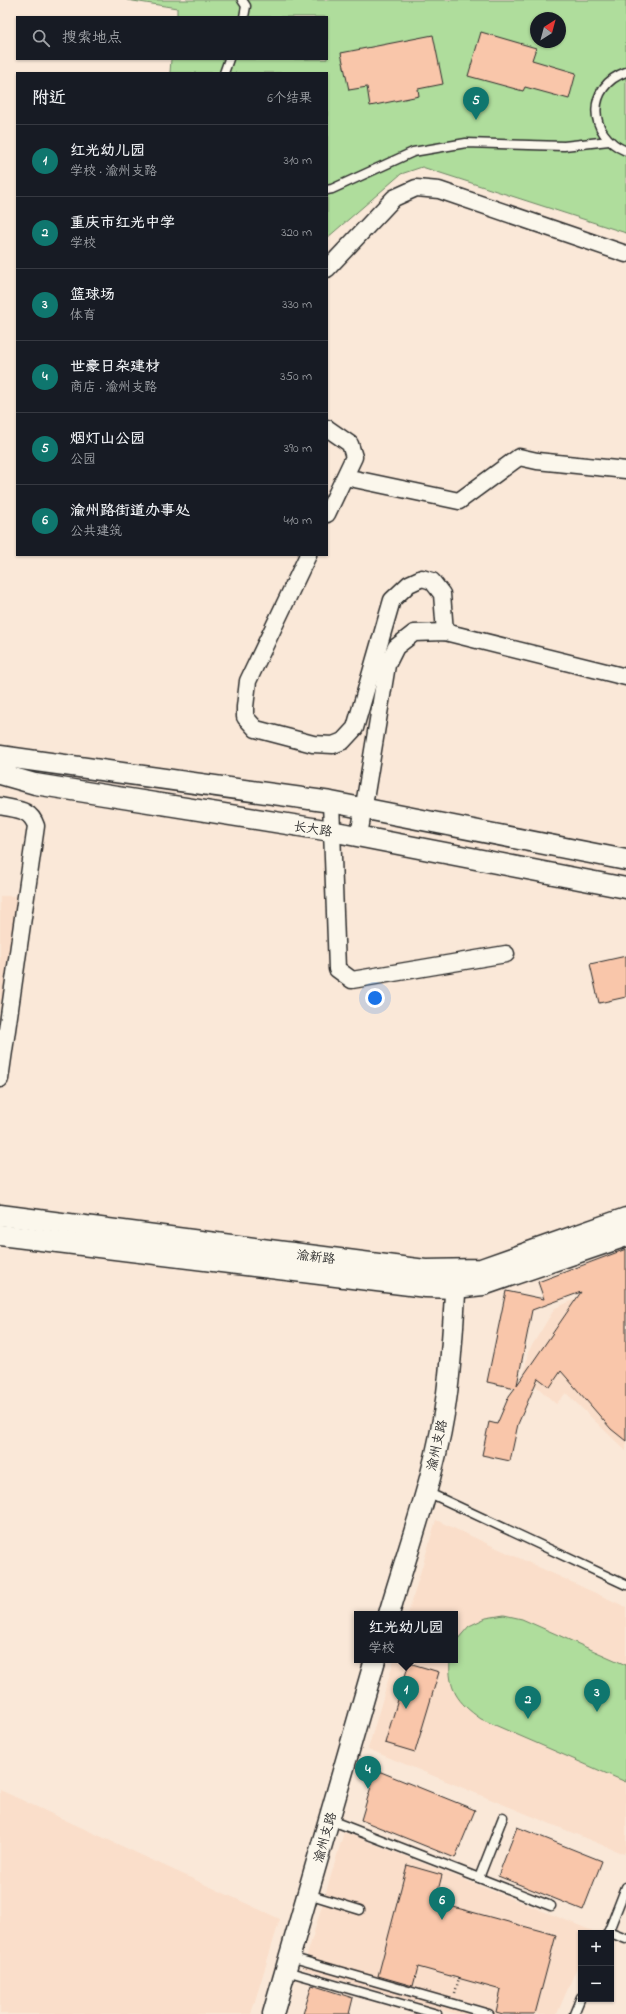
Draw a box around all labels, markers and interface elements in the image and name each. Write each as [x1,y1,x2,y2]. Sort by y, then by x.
north arrow [530,12,566,48]
search box [16,16,328,60]
icon: search [30,27,52,49]
text: 搜索地点 [62,27,122,49]
text: 附近 [32,86,66,111]
pin: 5 [463,87,489,120]
text: 6个结果 [267,89,312,108]
text: 红光幼儿园 [70,140,145,162]
text: 1 [43,151,47,170]
text: 310 m [284,151,312,170]
text: 学校 · 渝州支路 [70,162,157,181]
text: 重庆市红光中学 [70,212,175,234]
text: 2 [42,223,48,242]
text: 320 m [281,223,312,242]
text: 学校 [70,234,96,253]
text: 篮球场 [70,284,115,306]
text: 3 [42,295,48,314]
text: 330 m [282,295,312,314]
text: 体育 [70,306,96,325]
text: 世豪日杂建材 [70,356,160,378]
text: 4 [42,367,48,386]
text: 350 m [280,367,312,386]
text: 商店 · 渝州支路 [70,378,157,397]
text: 烟灯山公园 [70,428,145,450]
text: 5 [41,439,49,458]
text: 390 m [284,439,312,458]
text: 公园 [70,450,96,469]
text: 渝州路街道办事处 [70,500,190,522]
text: 6 [42,511,48,530]
text: 410 m [284,511,312,530]
text: 公共建筑 [70,522,122,541]
street label: 长大路 [292,817,334,842]
your location [365,988,385,1008]
street label: 渝新路 [295,1246,336,1269]
street label: 渝州支路 [422,1418,453,1473]
popup [354,1611,458,1663]
text: 红光幼儿园 [368,1617,444,1639]
text: 学校 [368,1639,395,1658]
pin: 1 [393,1676,419,1709]
pin: 3 [584,1679,610,1712]
pin: 2 [515,1686,541,1719]
pin: 4 [355,1756,381,1789]
street label: 渝州支路 [309,1810,342,1865]
pin: 6 [429,1887,455,1920]
map controls [578,1930,614,2002]
button: + [578,1930,614,1966]
button: − [578,1966,614,2002]

